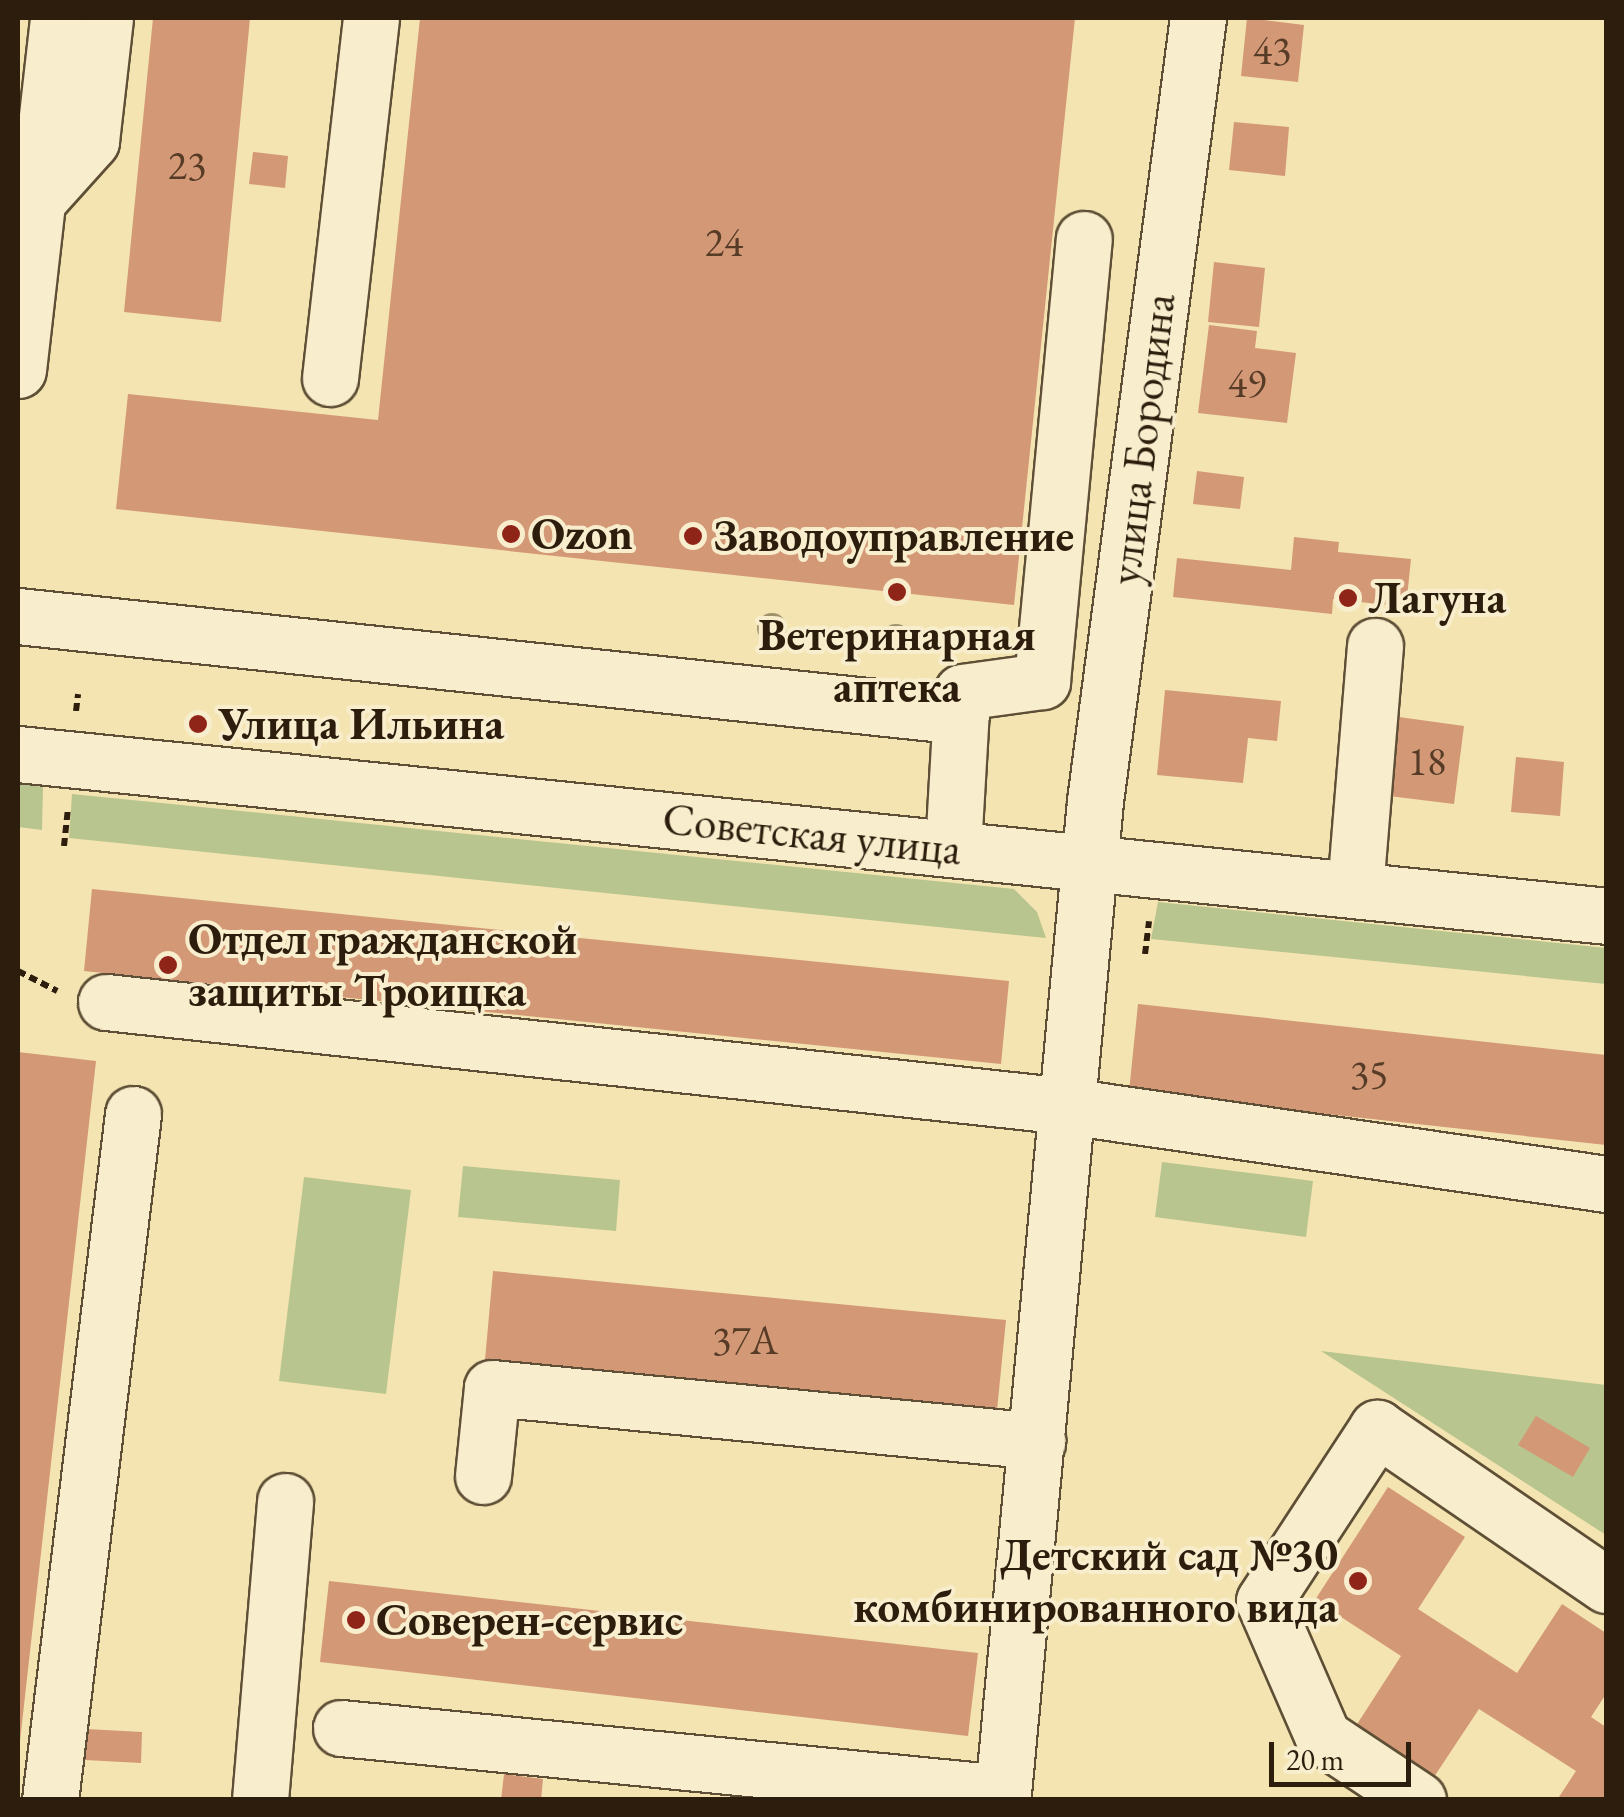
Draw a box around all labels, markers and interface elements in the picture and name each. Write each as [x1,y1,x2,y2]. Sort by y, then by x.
house number: 43 [1253,26,1291,74]
house number: 23 [168,141,206,189]
house number: 24 [705,218,743,266]
street label: улица Бородина [1097,290,1187,588]
house number: 49 [1228,359,1266,407]
place label: Ozon [531,507,633,561]
place label: Заводоуправление [713,509,1074,563]
marker: Ozon [500,523,522,545]
marker: Заводоуправление [682,525,704,547]
place label: Лагуна [1368,571,1506,625]
marker: Ветеринарная аптека [886,581,908,603]
marker: Лагуна [1337,587,1359,609]
place label: Ветеринарная аптека [758,608,1036,714]
place label: Улица Ильина [218,697,504,751]
marker: Улица Ильина [187,713,209,735]
house number: 18 [1408,737,1446,785]
street label: Советская улица [660,791,964,877]
place label: Отдел гражданской защиты Троицка [188,912,577,1018]
marker: Отдел гражданской защиты Троицка [157,954,179,976]
house number: 35 [1350,1050,1388,1098]
house number: 37А [712,1316,778,1364]
place label: Детский сад №30 комбинированного вида [853,1528,1338,1634]
marker: Детский сад №30 комбинированного вида [1347,1570,1369,1592]
place label: Соверен-сервис [376,1593,683,1647]
marker: Соверен-сервис [345,1609,367,1631]
scale bar [1274,1722,1416,1784]
text: 20 m [1286,1740,1344,1779]

